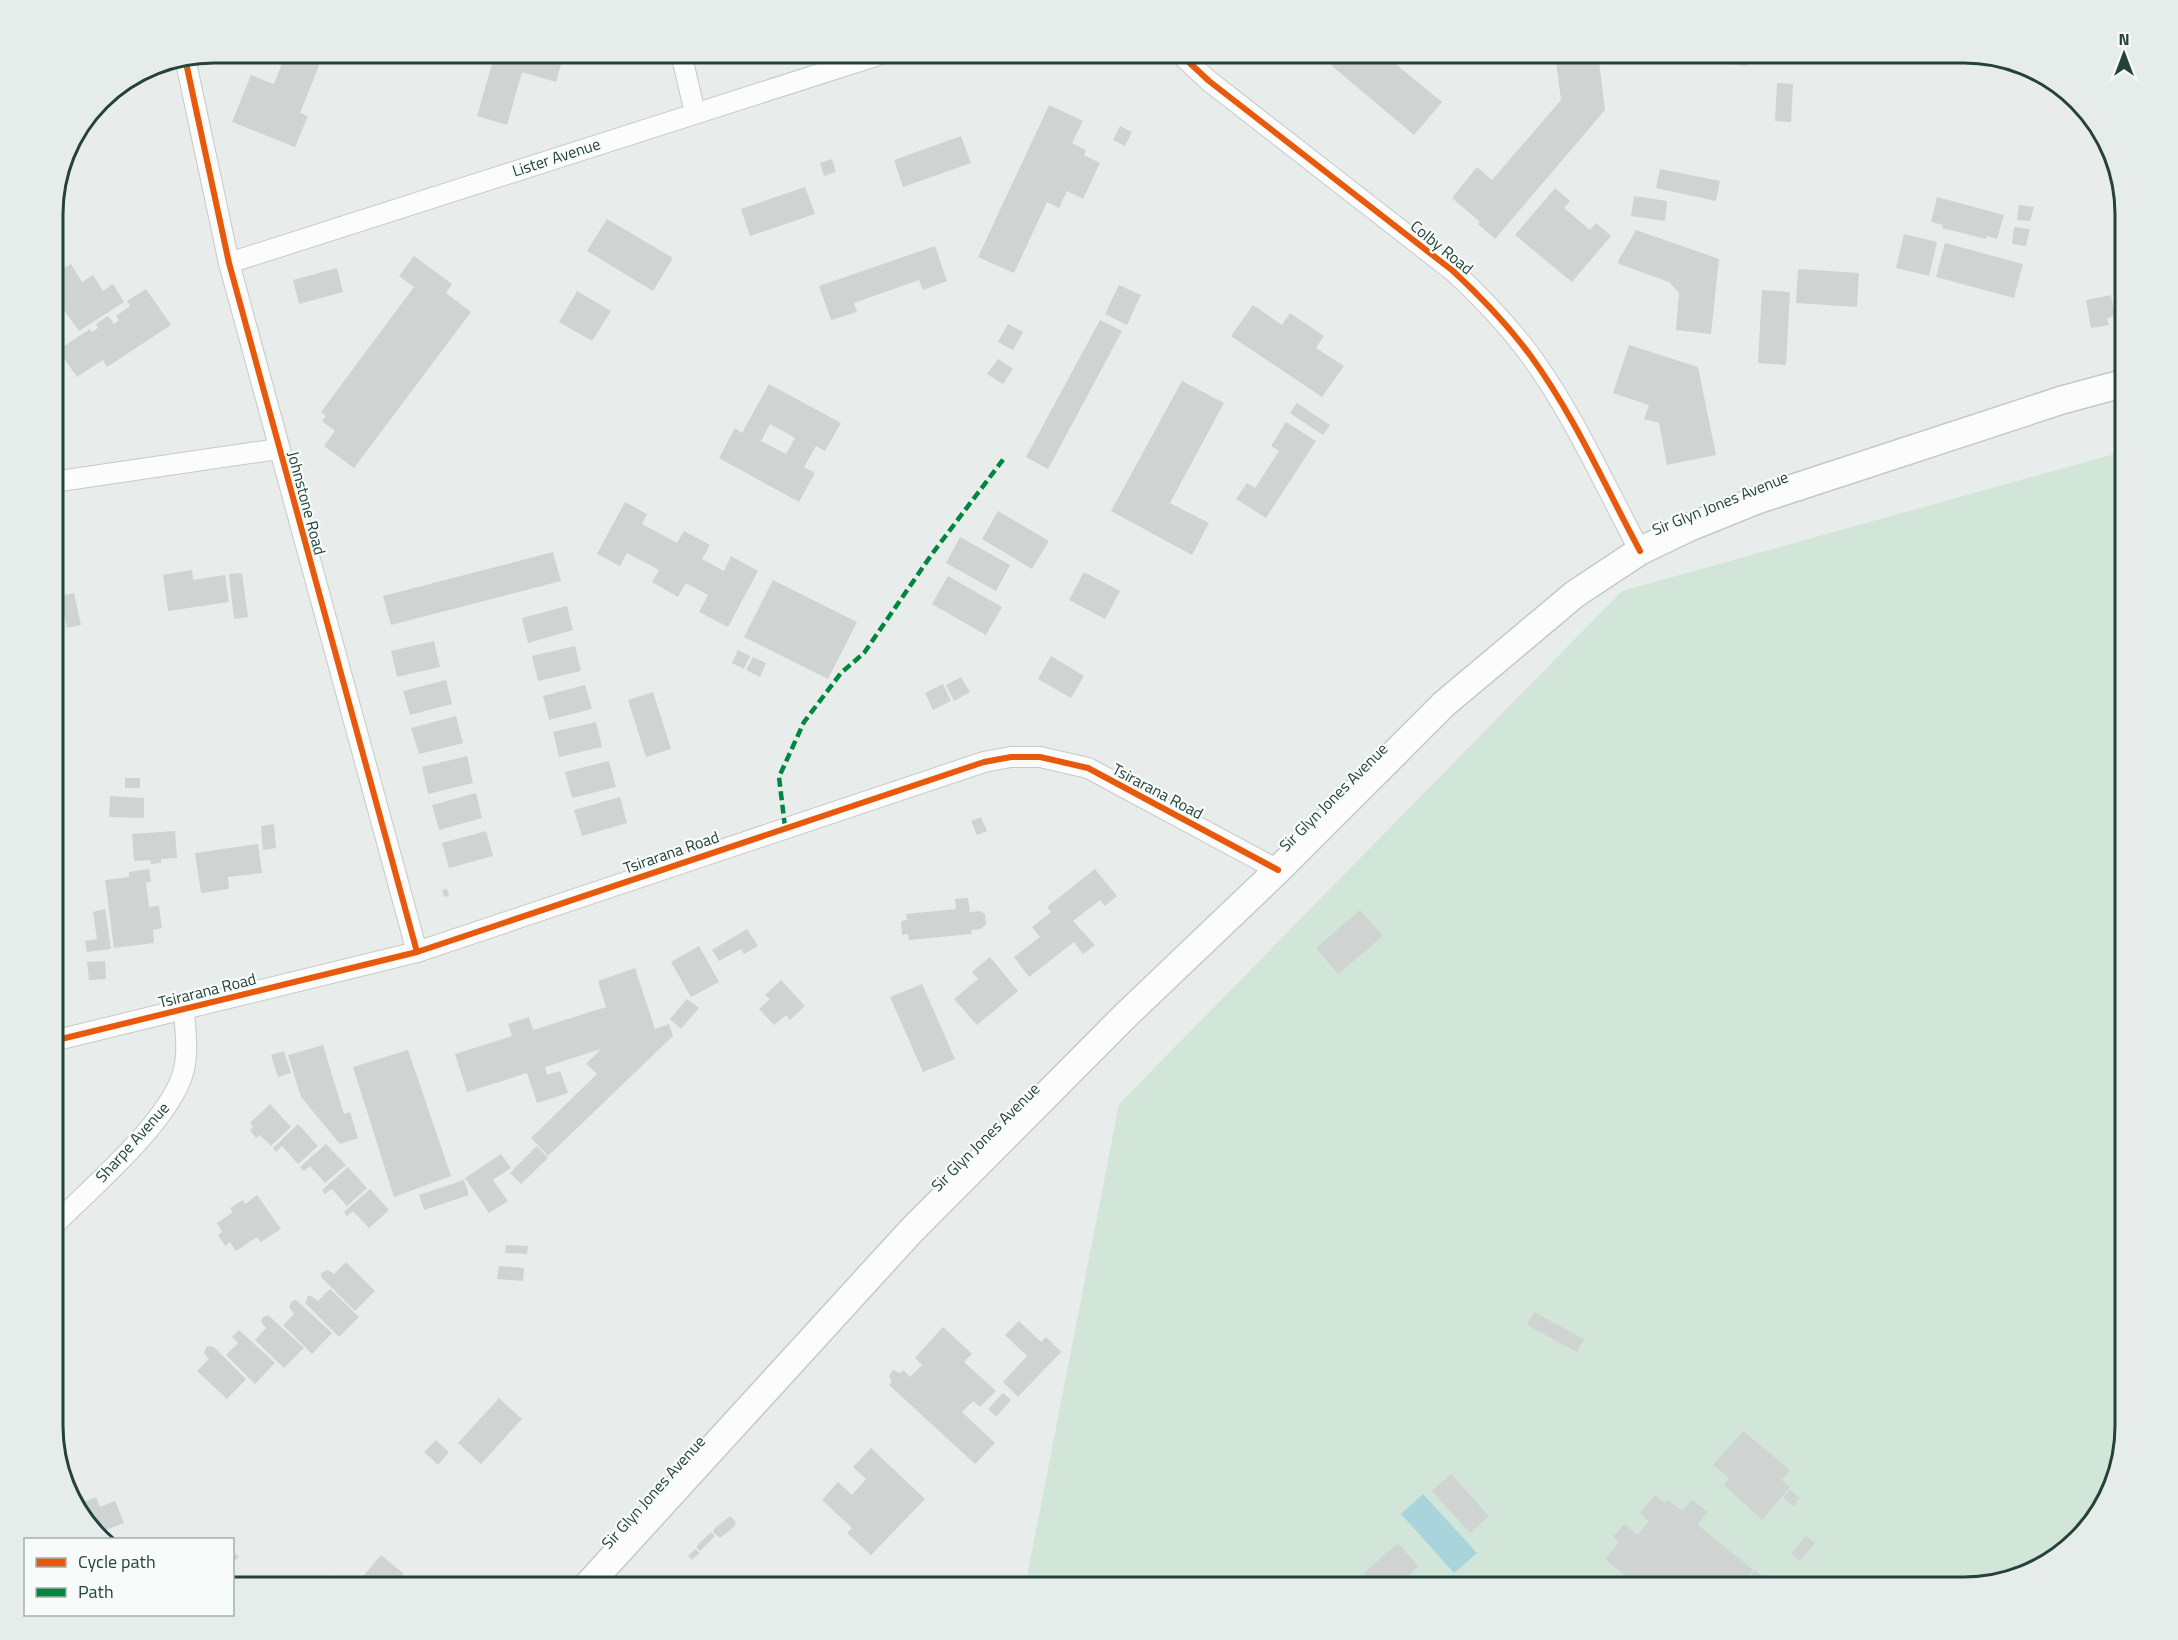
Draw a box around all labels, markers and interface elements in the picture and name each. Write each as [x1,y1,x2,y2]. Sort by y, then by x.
north arrow [2094,24,2154,84]
text: N [2118,27,2130,51]
street label: Lister Avenue [509,131,603,183]
street label: Colby Road [1405,214,1479,280]
street label: Johnstone Road [282,448,332,558]
street label: Sir Glyn Jones Avenue [1648,465,1792,541]
street label: Sir Glyn Jones Avenue [1273,737,1393,857]
street label: Tsirarana Road [1108,757,1208,825]
street label: Tsirarana Road [620,824,722,880]
street label: Tsirarana Road [156,966,258,1014]
street label: Sir Glyn Jones Avenue [925,1077,1045,1197]
street label: Sharpe Avenue [89,1096,175,1188]
street label: Sir Glyn Jones Avenue [595,1430,711,1554]
legend [24,1538,234,1616]
text: Cycle path [78,1548,156,1575]
text: Path [78,1578,114,1605]

